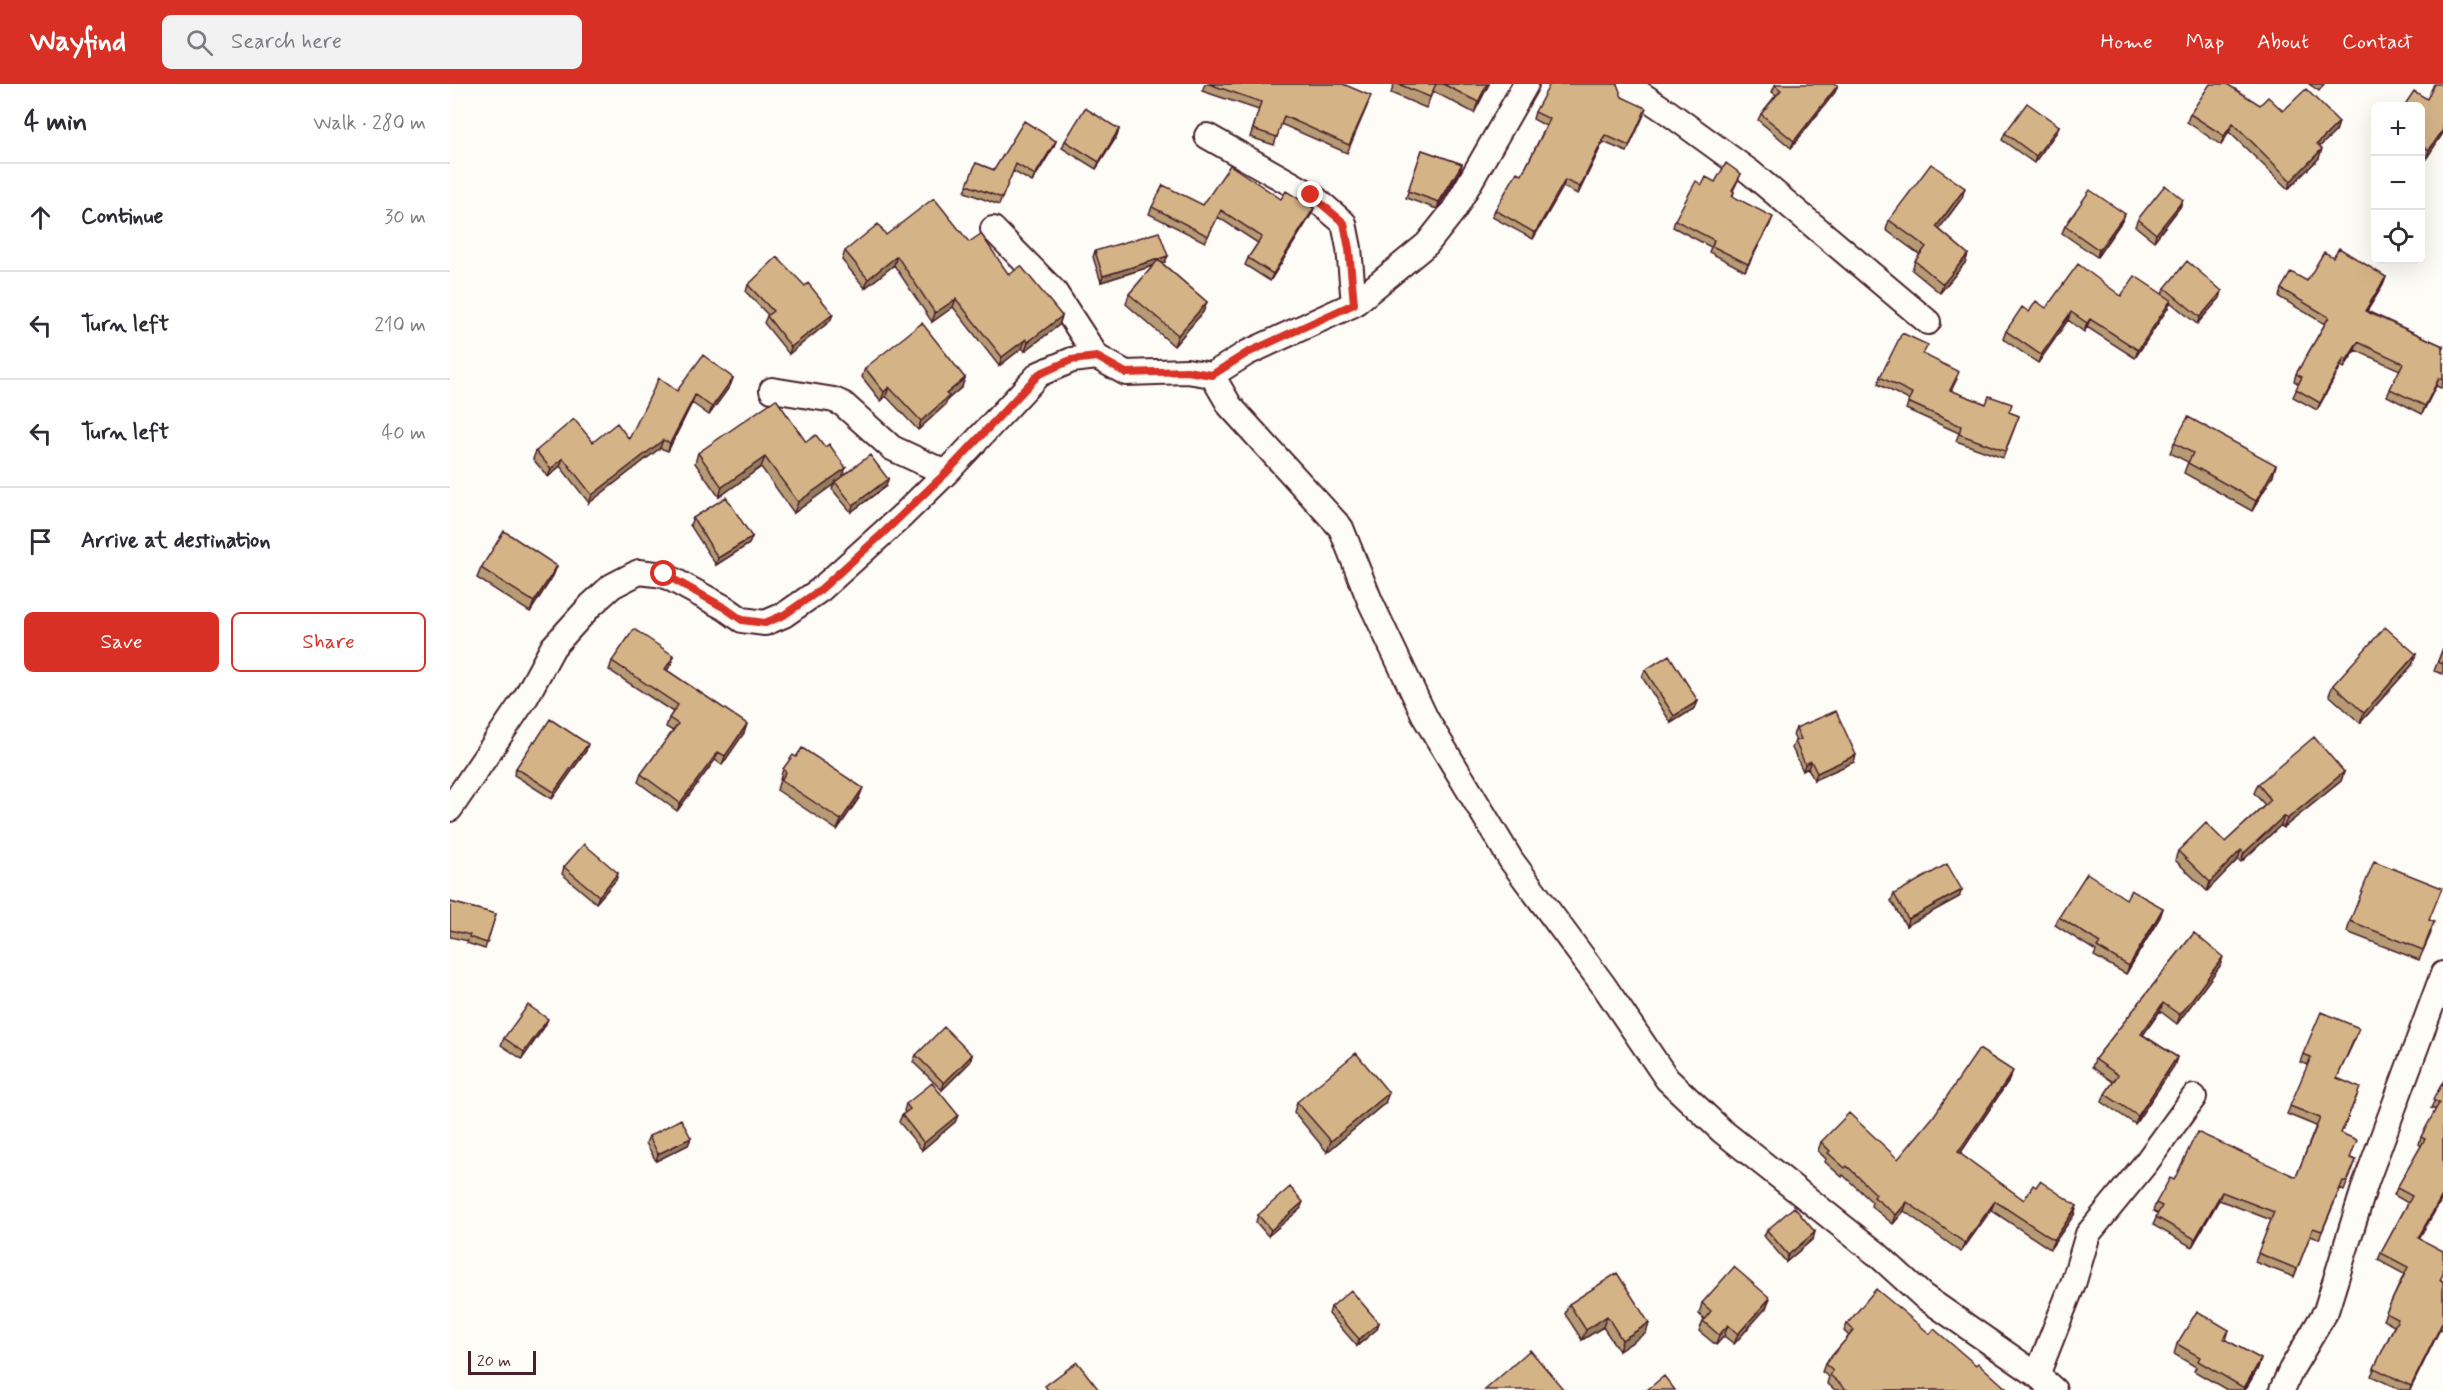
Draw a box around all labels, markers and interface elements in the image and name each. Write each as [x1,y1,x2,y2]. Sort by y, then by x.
search box [162,15,582,69]
text: Wayfind [30,24,126,61]
icon: search [183,26,216,59]
text: Search here [231,28,342,56]
text: Home [2101,28,2153,56]
text: Map [2186,28,2224,56]
text: About [2257,28,2309,56]
text: Contact [2342,28,2413,56]
map controls [2371,102,2425,264]
button: + [2371,102,2425,156]
text: 4 min [24,106,87,140]
text: Walk · 280 m [313,110,426,137]
button: − [2371,156,2425,210]
route end [1297,181,1323,207]
icon: ahead [24,201,57,234]
text: Continue [81,203,163,231]
text: 30 m [384,204,426,231]
button: locate [2371,210,2425,264]
icon: left [24,309,57,342]
text: Turn left [81,311,169,339]
text: 210 m [374,312,426,339]
icon: left [24,417,57,450]
text: Turn left [81,419,169,447]
text: 40 m [382,420,426,447]
icon: arrive [24,525,57,558]
text: Arrive at destination [81,527,271,555]
route start [650,560,676,586]
button: Save [24,612,219,672]
button: Share [231,612,426,672]
scale bar [468,1348,536,1376]
text: 20 m [477,1351,511,1372]

